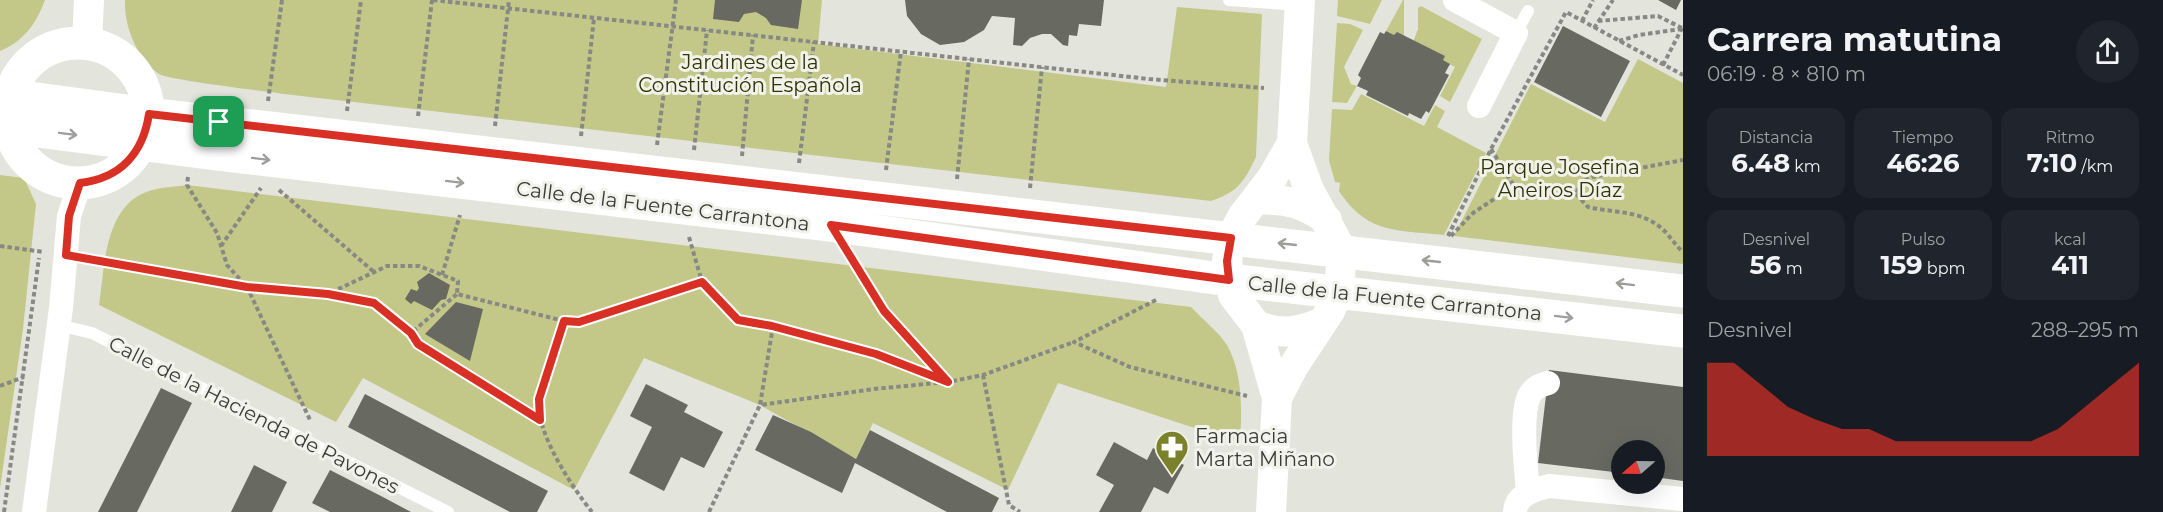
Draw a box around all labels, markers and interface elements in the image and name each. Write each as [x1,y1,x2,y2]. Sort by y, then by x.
text: Carrera matutina [1707,19,2002,59]
button: share [2076,20,2139,83]
park label: Jardines de la Constitución Española [638,50,862,97]
text: 06:19 · 8 × 810 m [1707,62,1866,86]
pin [193,96,244,147]
icon: arrive [202,105,235,138]
text: Distancia [1739,128,1813,147]
text: Tiempo [1892,128,1954,147]
text: Ritmo [2045,128,2095,147]
one-way arrow [57,129,77,140]
text: 6.48 [1731,147,1790,179]
text: 46:26 [1886,147,1960,179]
text: 7:10 [2027,147,2077,179]
one-way arrow [251,154,271,165]
park label: Parque Josefina Aneiros Díaz [1480,155,1640,202]
text: km [1790,157,1821,176]
text: /km [2077,157,2113,176]
street label: Calle de la Fuente Carrantona [515,176,811,236]
one-way arrow [444,177,464,188]
text: Desnivel [1742,230,1810,249]
text: Pulso [1901,230,1945,249]
text: kcal [2054,230,2086,249]
one-way arrow [1277,239,1297,250]
text: 56 [1749,249,1781,281]
text: 159 [1880,249,1923,281]
text: 411 [2051,249,2089,281]
one-way arrow [1422,255,1442,266]
text: m [1781,259,1803,278]
text: bpm [1923,259,1966,278]
street label: Calle de la Fuente Carrantona [1247,271,1543,325]
one-way arrow [1615,278,1635,289]
one-way arrow [1553,312,1573,323]
text: Desnivel [1707,318,1792,342]
text: 288–295 m [2031,318,2139,342]
street label: Calle de la Hacienda de Pavones [105,331,404,499]
place label: Farmacia Marta Miñano [1195,424,1335,471]
pharmacy icon: Farmacia Marta Miñano [1154,429,1190,476]
north arrow [1611,440,1665,494]
map controls [1611,440,1665,494]

